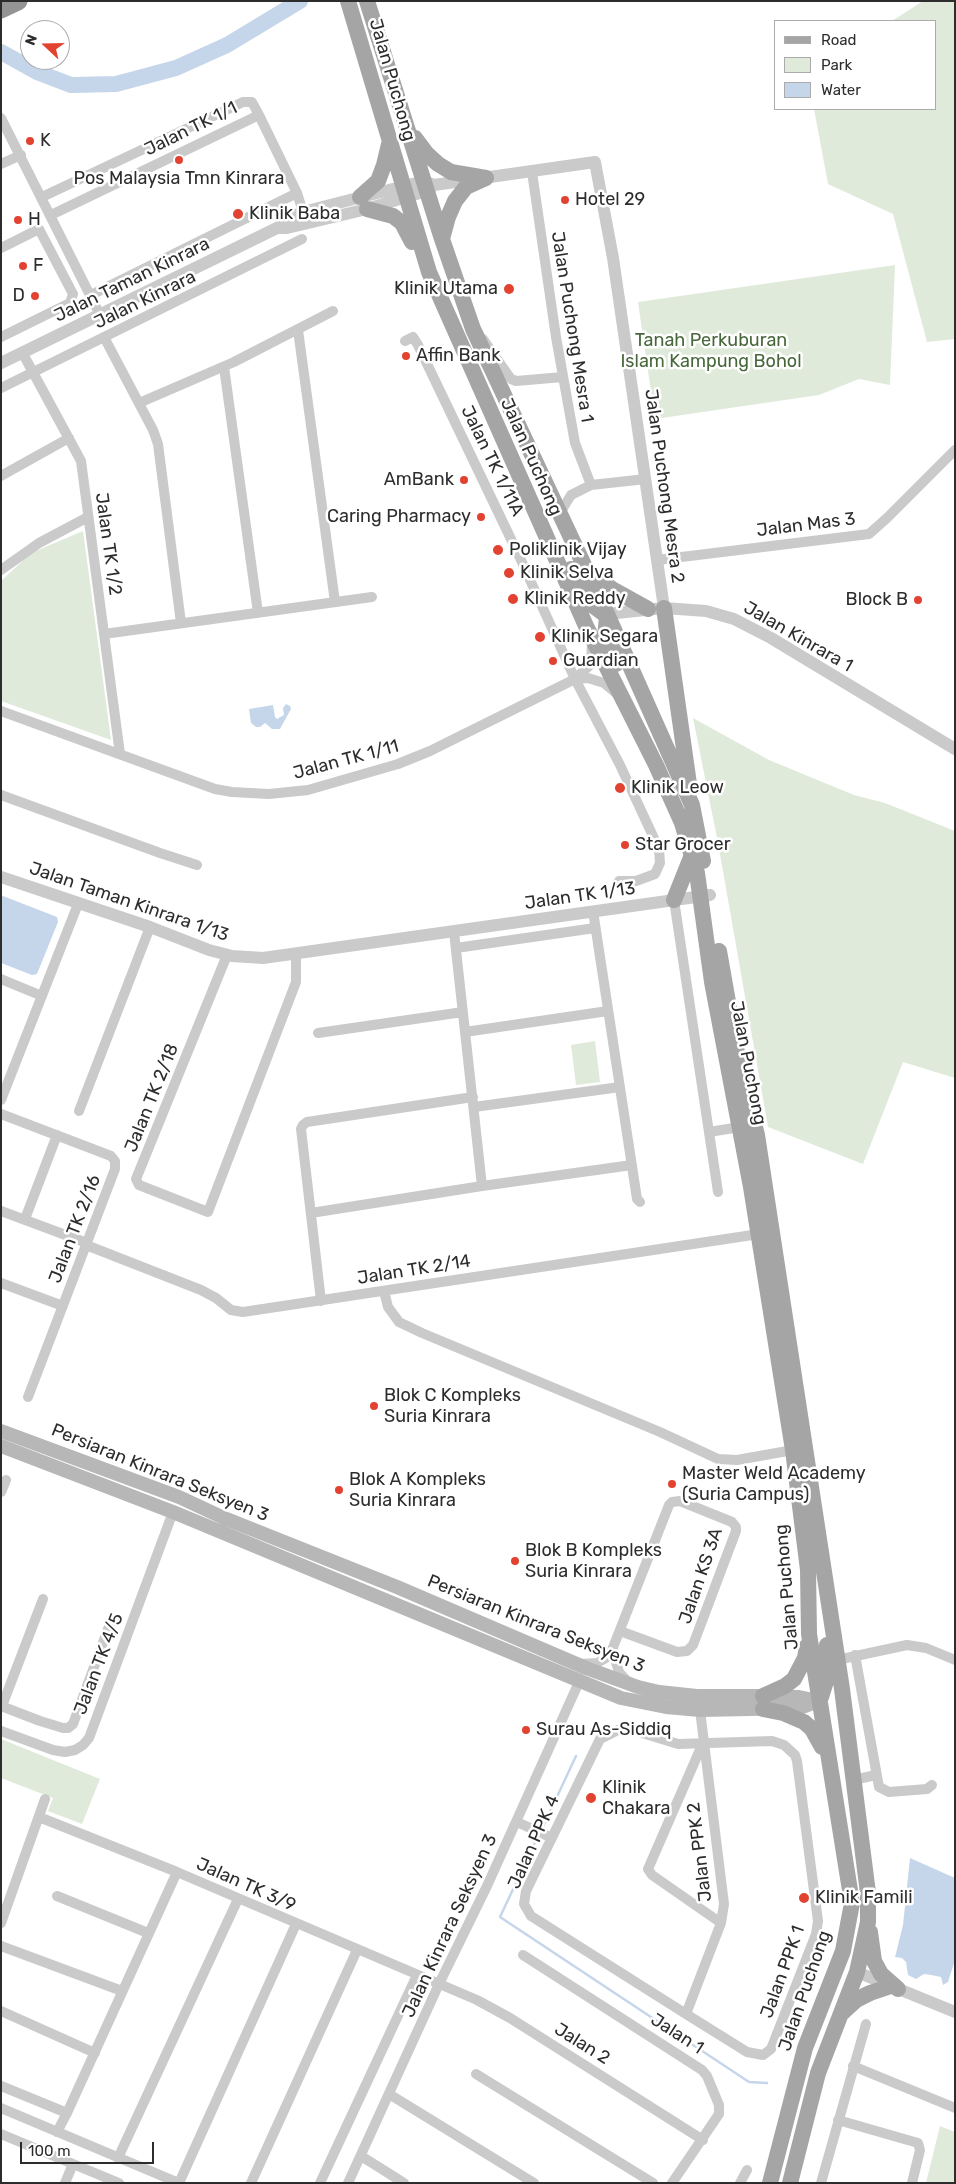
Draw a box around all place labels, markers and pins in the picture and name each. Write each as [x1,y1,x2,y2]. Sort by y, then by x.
place label: K [40,130,51,152]
marker: K [24,135,36,147]
marker: Pos Malaysia Tmn Kinrara [173,154,185,166]
place label: Pos Malaysia Tmn Kinrara [74,168,284,190]
place label: Hotel 29 [575,189,645,211]
marker: Hotel 29 [559,194,571,206]
place label: Klinik Baba [249,203,340,225]
marker: Klinik Baba [231,207,245,221]
place label: H [28,209,41,231]
marker: H [12,214,24,226]
place label: F [33,255,44,277]
marker: F [17,260,29,272]
place label: Klinik Utama [394,278,498,300]
marker: Klinik Utama [502,282,516,296]
place label: D [13,285,25,307]
marker: D [29,290,41,302]
place label: Affin Bank [416,345,501,367]
marker: Affin Bank [400,350,412,362]
place label: AmBank [384,469,454,491]
marker: AmBank [458,474,470,486]
place label: Caring Pharmacy [327,506,471,528]
marker: Caring Pharmacy [475,511,487,523]
place label: Poliklinik Vijay [509,539,627,561]
marker: Poliklinik Vijay [491,543,505,557]
place label: Klinik Selva [520,562,614,584]
marker: Klinik Selva [502,566,516,580]
place label: Klinik Reddy [524,588,626,610]
place label: Block B [846,589,908,611]
marker: Klinik Reddy [506,592,520,606]
marker: Block B [912,594,924,606]
place label: Klinik Segara [551,626,658,648]
marker: Klinik Segara [533,630,547,644]
place label: Guardian [563,650,639,672]
marker: Guardian [547,655,559,667]
place label: Klinik Leow [631,777,724,799]
marker: Klinik Leow [613,781,627,795]
place label: Star Grocer [635,834,731,856]
marker: Star Grocer [619,839,631,851]
place label: Blok C Kompleks Suria Kinrara [384,1385,521,1428]
marker: Blok C Kompleks Suria Kinrara [368,1400,380,1412]
place label: Master Weld Academy (Suria Campus) [682,1463,866,1506]
place label: Blok A Kompleks Suria Kinrara [349,1469,486,1512]
marker: Master Weld Academy (Suria Campus) [666,1478,678,1490]
marker: Blok A Kompleks Suria Kinrara [333,1484,345,1496]
place label: Blok B Kompleks Suria Kinrara [525,1540,662,1582]
marker: Blok B Kompleks Suria Kinrara [509,1555,521,1567]
place label: Surau As-Siddiq [536,1719,671,1741]
marker: Surau As-Siddiq [520,1724,532,1736]
place label: Klinik Chakara [602,1777,671,1820]
marker: Klinik Chakara [584,1791,598,1805]
place label: Klinik Famili [815,1887,913,1909]
marker: Klinik Famili [797,1891,811,1905]

